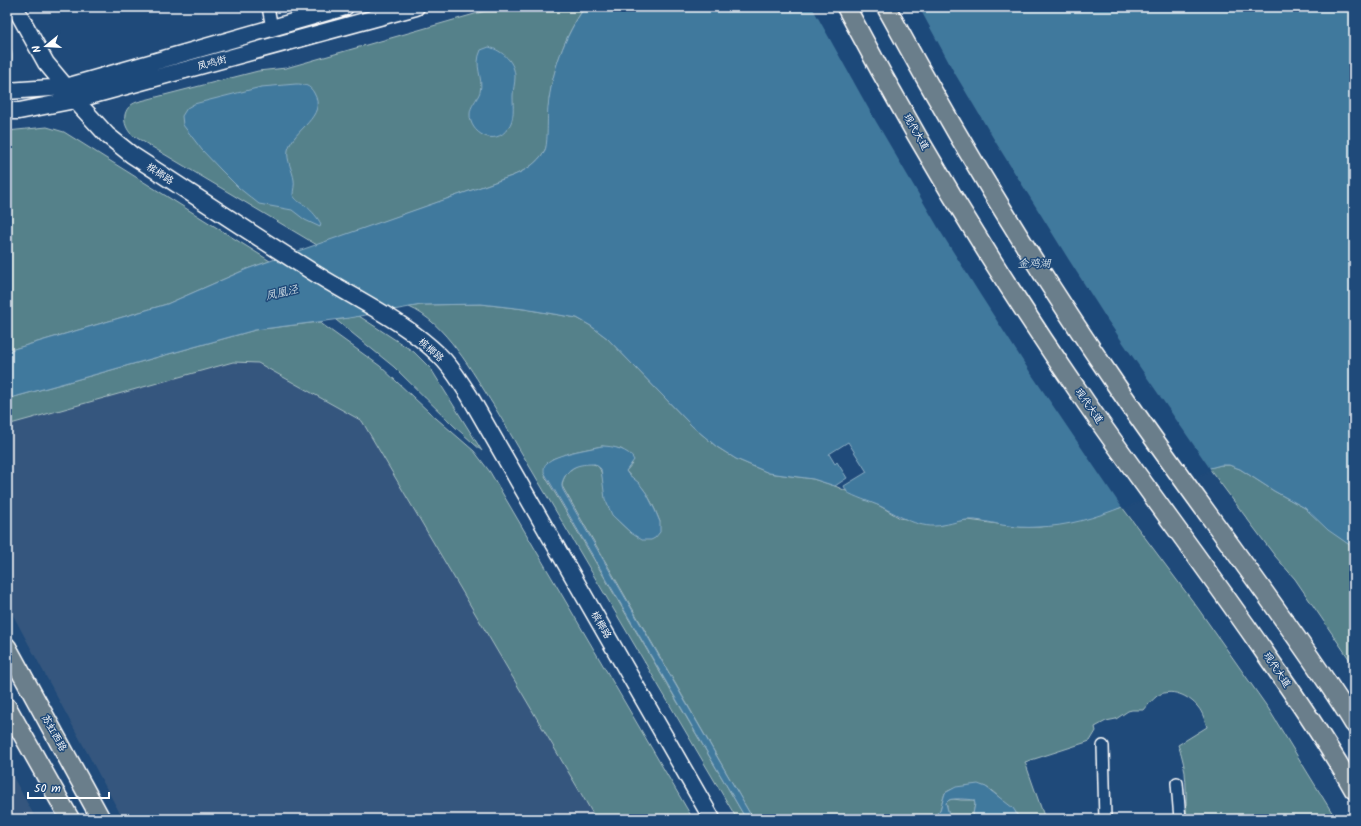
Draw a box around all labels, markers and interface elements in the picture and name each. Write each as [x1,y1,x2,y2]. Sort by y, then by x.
north arrow [26,26,66,66]
text: N [28,43,47,55]
street label: 凤鸣街 [195,51,229,75]
street label: 现代大道 [899,111,933,153]
street label: 槟榔路 [143,159,177,189]
water label: 金鸡湖 [1018,255,1051,273]
water label: 凤凰泾 [264,280,301,305]
street label: 槟榔路 [414,334,448,366]
street label: 现代大道 [1071,385,1107,427]
street label: 槟榔路 [587,608,615,642]
street label: 现代大道 [1259,649,1295,691]
street label: 苏虹西路 [37,712,71,754]
scale bar [28,774,109,800]
text: 50 m [34,779,61,798]

